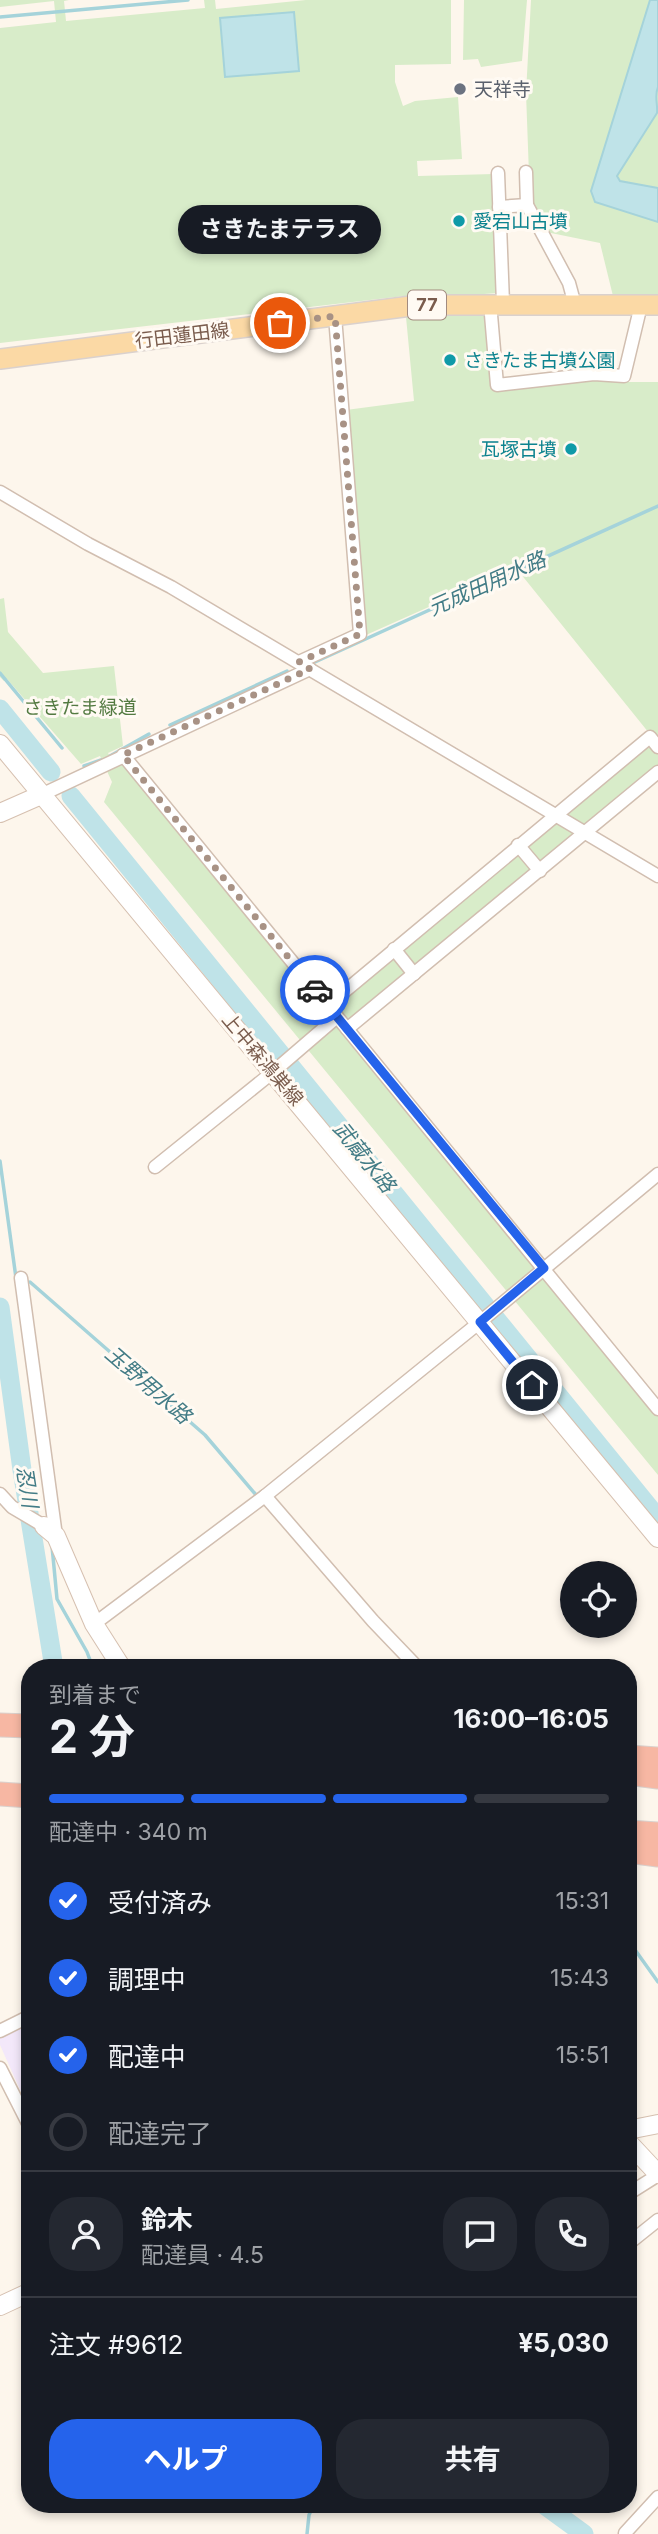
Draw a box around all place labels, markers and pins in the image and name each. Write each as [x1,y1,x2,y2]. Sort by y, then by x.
place label: 天祥寺 [474,78,531,101]
marker: 天祥寺 [452,81,468,97]
callout: さきたまテラス [178,204,382,253]
place label: 愛宕山古墳 [473,210,568,233]
marker: 愛宕山古墳 [451,213,467,229]
pin [250,293,310,353]
place label: さきたま古墳公園 [464,349,615,372]
marker: さきたま古墳公園 [442,352,458,368]
place label: 瓦塚古墳 [481,438,557,461]
marker: 瓦塚古墳 [563,441,579,457]
pin [502,1355,562,1415]

